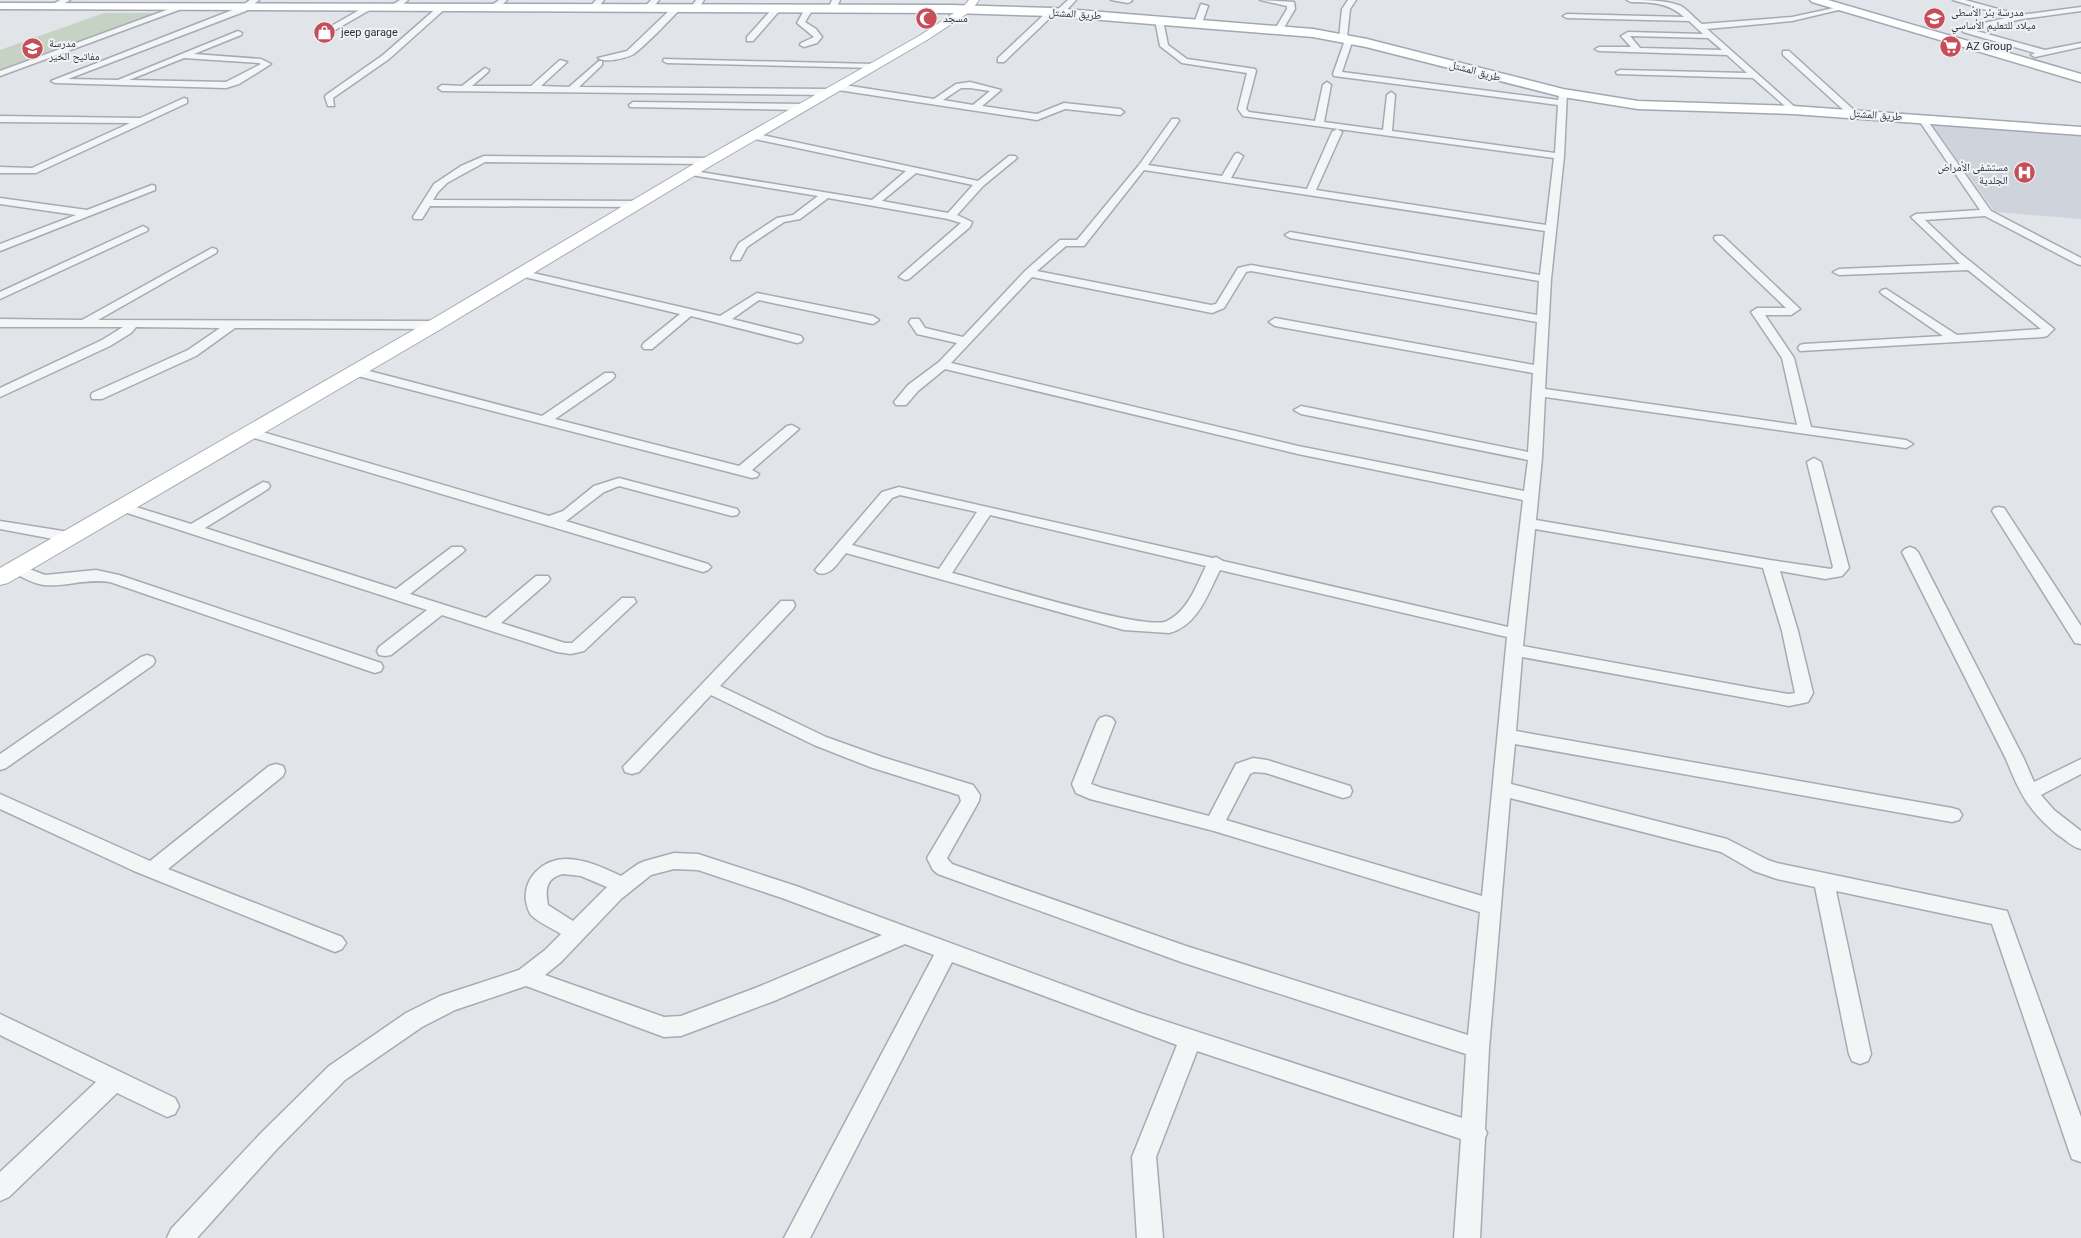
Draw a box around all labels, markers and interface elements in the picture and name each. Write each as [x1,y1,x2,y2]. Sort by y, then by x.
mosque icon: مسجد [915,6,939,30]
street label: طريق المشتل [1048,6,1102,22]
school or university icon: مدرسة بئر الأسطى ميلاد للتعليم الأساسي [1923,6,1947,30]
place label: مدرسة بئر الأسطى ميلاد للتعليم الأساسي [1951,6,2036,33]
place label: مسجد [943,12,968,25]
shop icon: jeep garage [313,20,337,44]
place label: jeep garage [340,26,398,39]
supermarket icon: AZ Group [1938,34,1962,58]
school or university icon: مدرسة مفاتيح الخير [21,37,45,61]
place label: مدرسة مفاتيح الخير [48,37,100,63]
place label: AZ Group [1966,40,2012,53]
street label: طريق المشتل [1448,58,1502,84]
street label: طريق المشتل [1849,107,1903,123]
place label: مستشفى الأمراض الجلدية [1937,161,2008,187]
hospital icon: مستشفى الأمراض الجلدية [2012,161,2036,185]

